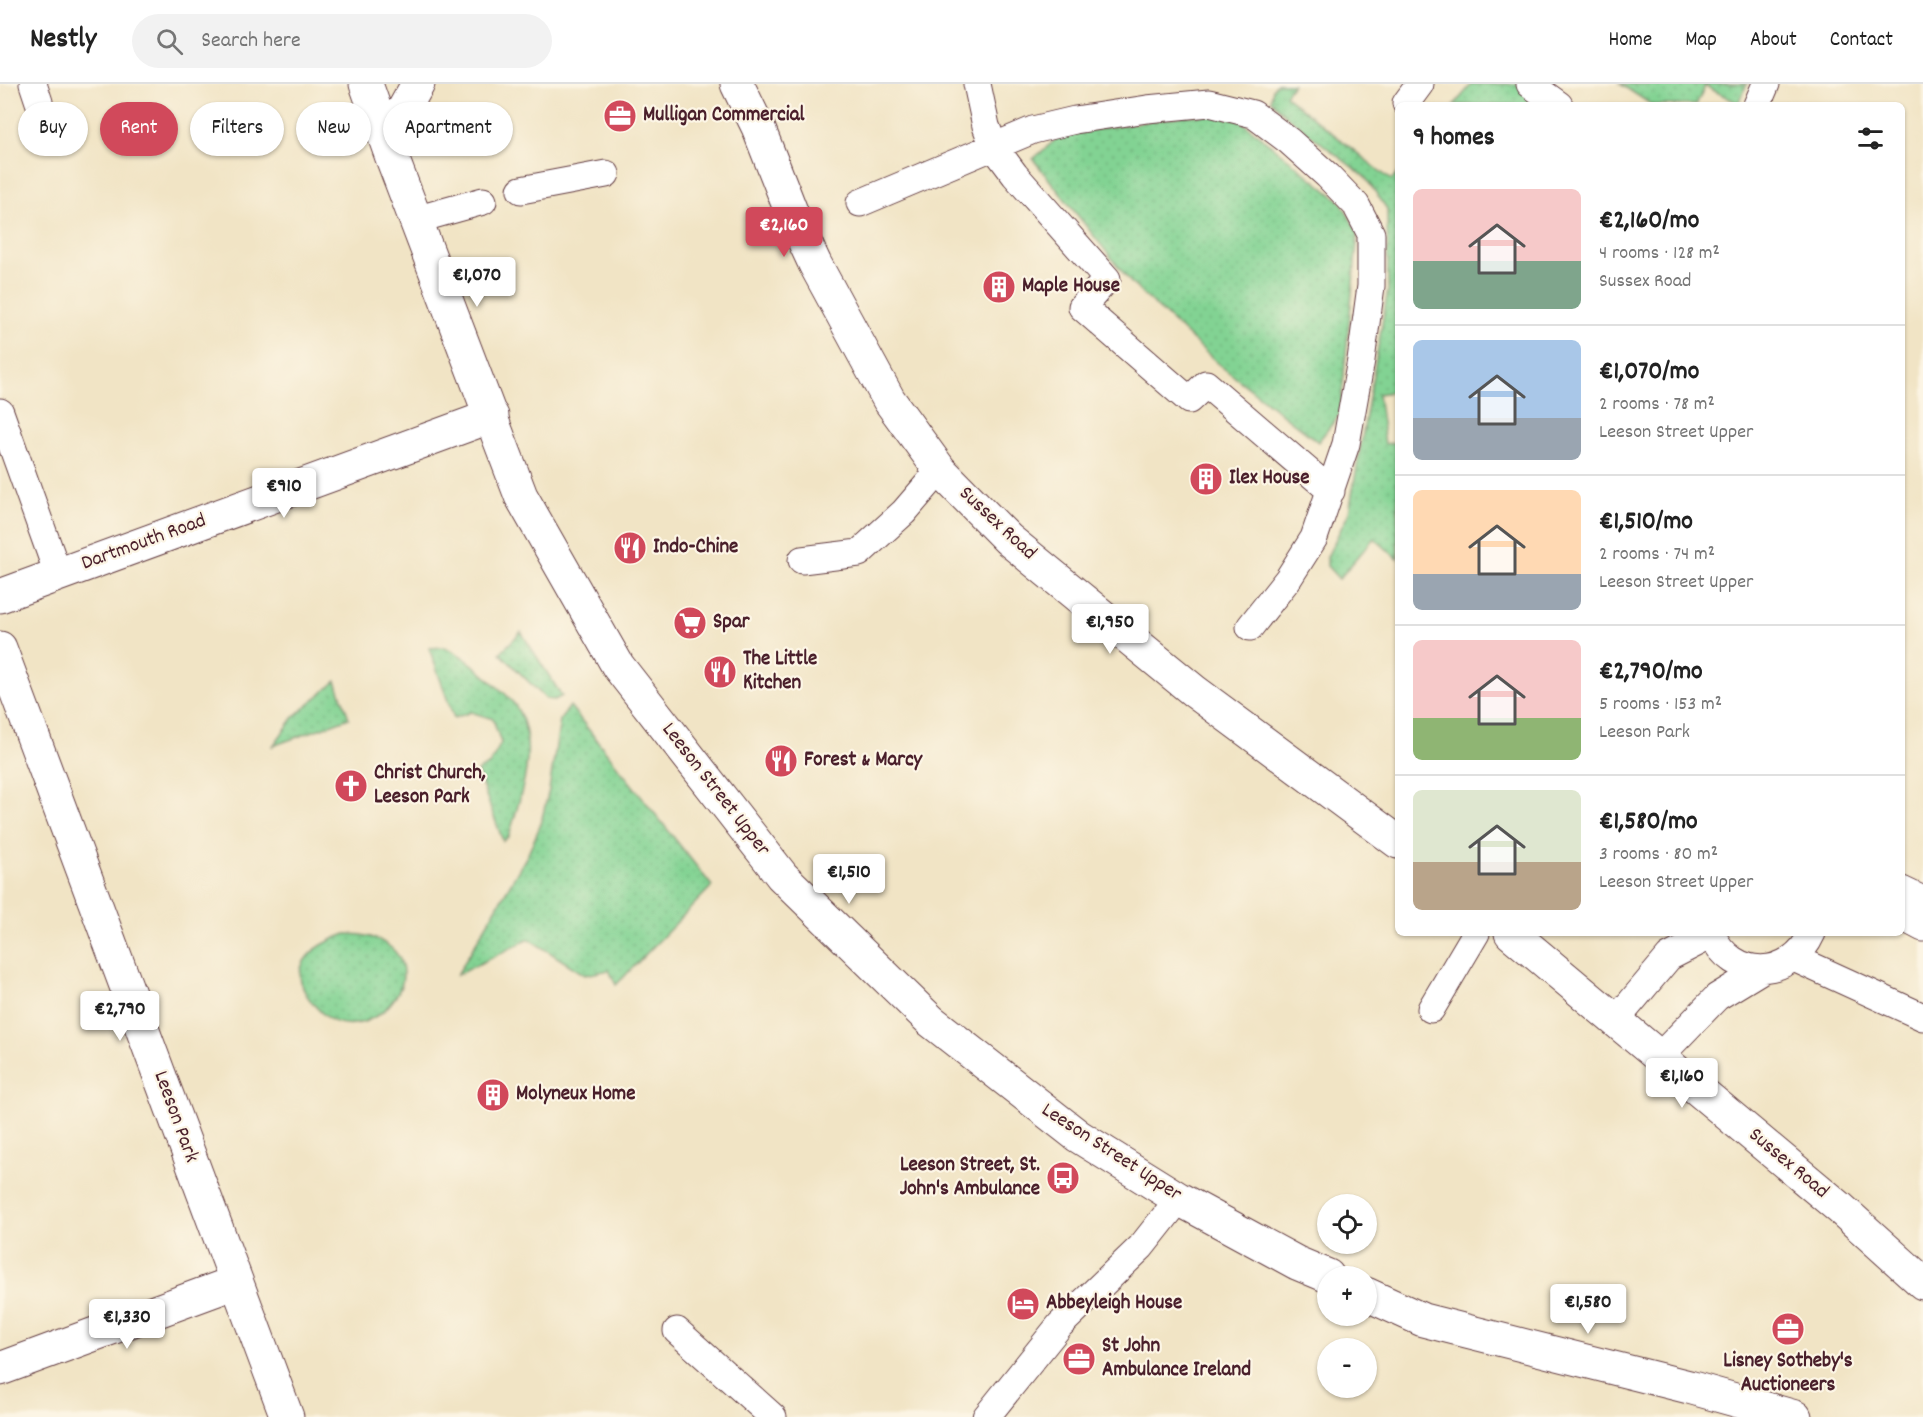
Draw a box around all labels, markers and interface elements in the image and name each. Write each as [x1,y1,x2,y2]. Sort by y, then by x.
search box [132,14,552,68]
text: Nestly [30,21,96,61]
icon: search [153,25,186,58]
text: Search here [201,26,301,57]
text: Home [1608,26,1652,56]
text: Map [1685,26,1717,56]
text: About [1750,26,1797,56]
text: Contact [1830,26,1893,56]
office icon: Mulligan Commercial [602,98,638,134]
place label: Mulligan Commercial [643,101,805,131]
chip: Buy [18,102,88,156]
chip: Rent [100,102,178,156]
chip: Filters [190,102,284,156]
chip: New [296,102,371,156]
chip: Apartment [383,102,513,156]
text: 9 homes [1413,120,1495,157]
icon: filters [1854,122,1887,155]
text: €2,160/mo [1599,203,1699,240]
pin: €2,160 [735,207,833,258]
text: €2,160 [760,212,808,240]
icon: home [1461,213,1533,285]
text: 4 rooms · 128 m² [1599,240,1720,268]
pin: €1,070 [428,257,526,308]
text: €1,070 [453,262,501,290]
text: Sussex Road [1599,268,1691,296]
building icon: Maple House [981,269,1017,305]
place label: Maple House [1022,272,1120,302]
text: €1,070/mo [1599,354,1699,391]
icon: home [1461,364,1533,436]
text: 2 rooms · 78 m² [1599,391,1715,419]
text: Leeson Street Upper [1599,419,1753,447]
building icon: Ilex House [1188,461,1224,497]
place label: Ilex House [1229,464,1310,494]
pin: €910 [248,468,320,519]
text: €910 [266,473,302,501]
street label: Sussex Road [951,480,1043,568]
text: €1,510/mo [1599,504,1693,541]
street label: Dartmouth Road [78,507,210,579]
icon: home [1461,514,1533,586]
restaurant icon: Indo-Chine [612,530,648,566]
place label: Indo-Chine [653,533,738,563]
text: 2 rooms · 74 m² [1599,541,1715,569]
text: Leeson Street Upper [1599,569,1753,597]
pin: €1,950 [1061,604,1159,655]
supermarket icon: Spar [672,605,708,641]
place label: Spar [713,608,751,638]
text: €1,950 [1086,609,1134,637]
place label: The Little Kitchen [743,645,817,699]
restaurant icon: The Little Kitchen [702,654,738,690]
text: €2,790/mo [1599,654,1703,691]
icon: home [1461,664,1533,736]
text: 5 rooms · 153 m² [1599,691,1722,719]
street label: Leeson Street Upper [653,717,777,863]
text: Leeson Park [1599,719,1690,747]
restaurant icon: Forest & Marcy [763,743,799,779]
place label: Forest & Marcy [804,746,924,776]
place label: Christ Church, Leeson Park [374,759,486,813]
church icon: Christ Church, Leeson Park [333,768,369,804]
text: €1,580/mo [1599,804,1698,841]
icon: home [1461,814,1533,886]
text: 3 rooms · 80 m² [1599,841,1718,869]
pin: €1,510 [800,854,898,905]
text: €1,510 [827,859,871,887]
text: Leeson Street Upper [1599,869,1753,897]
pin: €2,790 [71,991,169,1042]
text: €2,790 [94,996,146,1024]
pin: €1,160 [1633,1058,1731,1109]
text: €1,160 [1660,1063,1704,1091]
street label: Leeson Park [145,1067,205,1167]
building icon: Molyneux Home [475,1077,511,1113]
place label: Molyneux Home [516,1080,636,1110]
street label: Leeson Street Upper [1035,1096,1187,1210]
street label: Sussex Road [1741,1121,1835,1207]
place label: Leeson Street, St. John's Ambulance [900,1151,1040,1205]
bus stop icon: Leeson Street, St. John's Ambulance [1045,1160,1081,1196]
map controls [1317,1194,1377,1398]
button: locate [1317,1194,1377,1254]
button: + [1317,1266,1377,1326]
pin: €1,580 [1539,1284,1637,1335]
hotel icon: Abbeyleigh House [1005,1286,1041,1322]
place label: Abbeyleigh House [1046,1289,1182,1319]
text: €1,580 [1564,1289,1612,1317]
pin: €1,330 [78,1299,176,1350]
text: €1,330 [103,1304,151,1332]
office icon: Lisney Sotheby's Auctioneers [1770,1311,1806,1347]
place label: St John Ambulance Ireland [1102,1332,1251,1386]
button: − [1317,1338,1377,1398]
office icon: St John Ambulance Ireland [1061,1341,1097,1377]
place label: Lisney Sotheby's Auctioneers [1723,1347,1853,1401]

